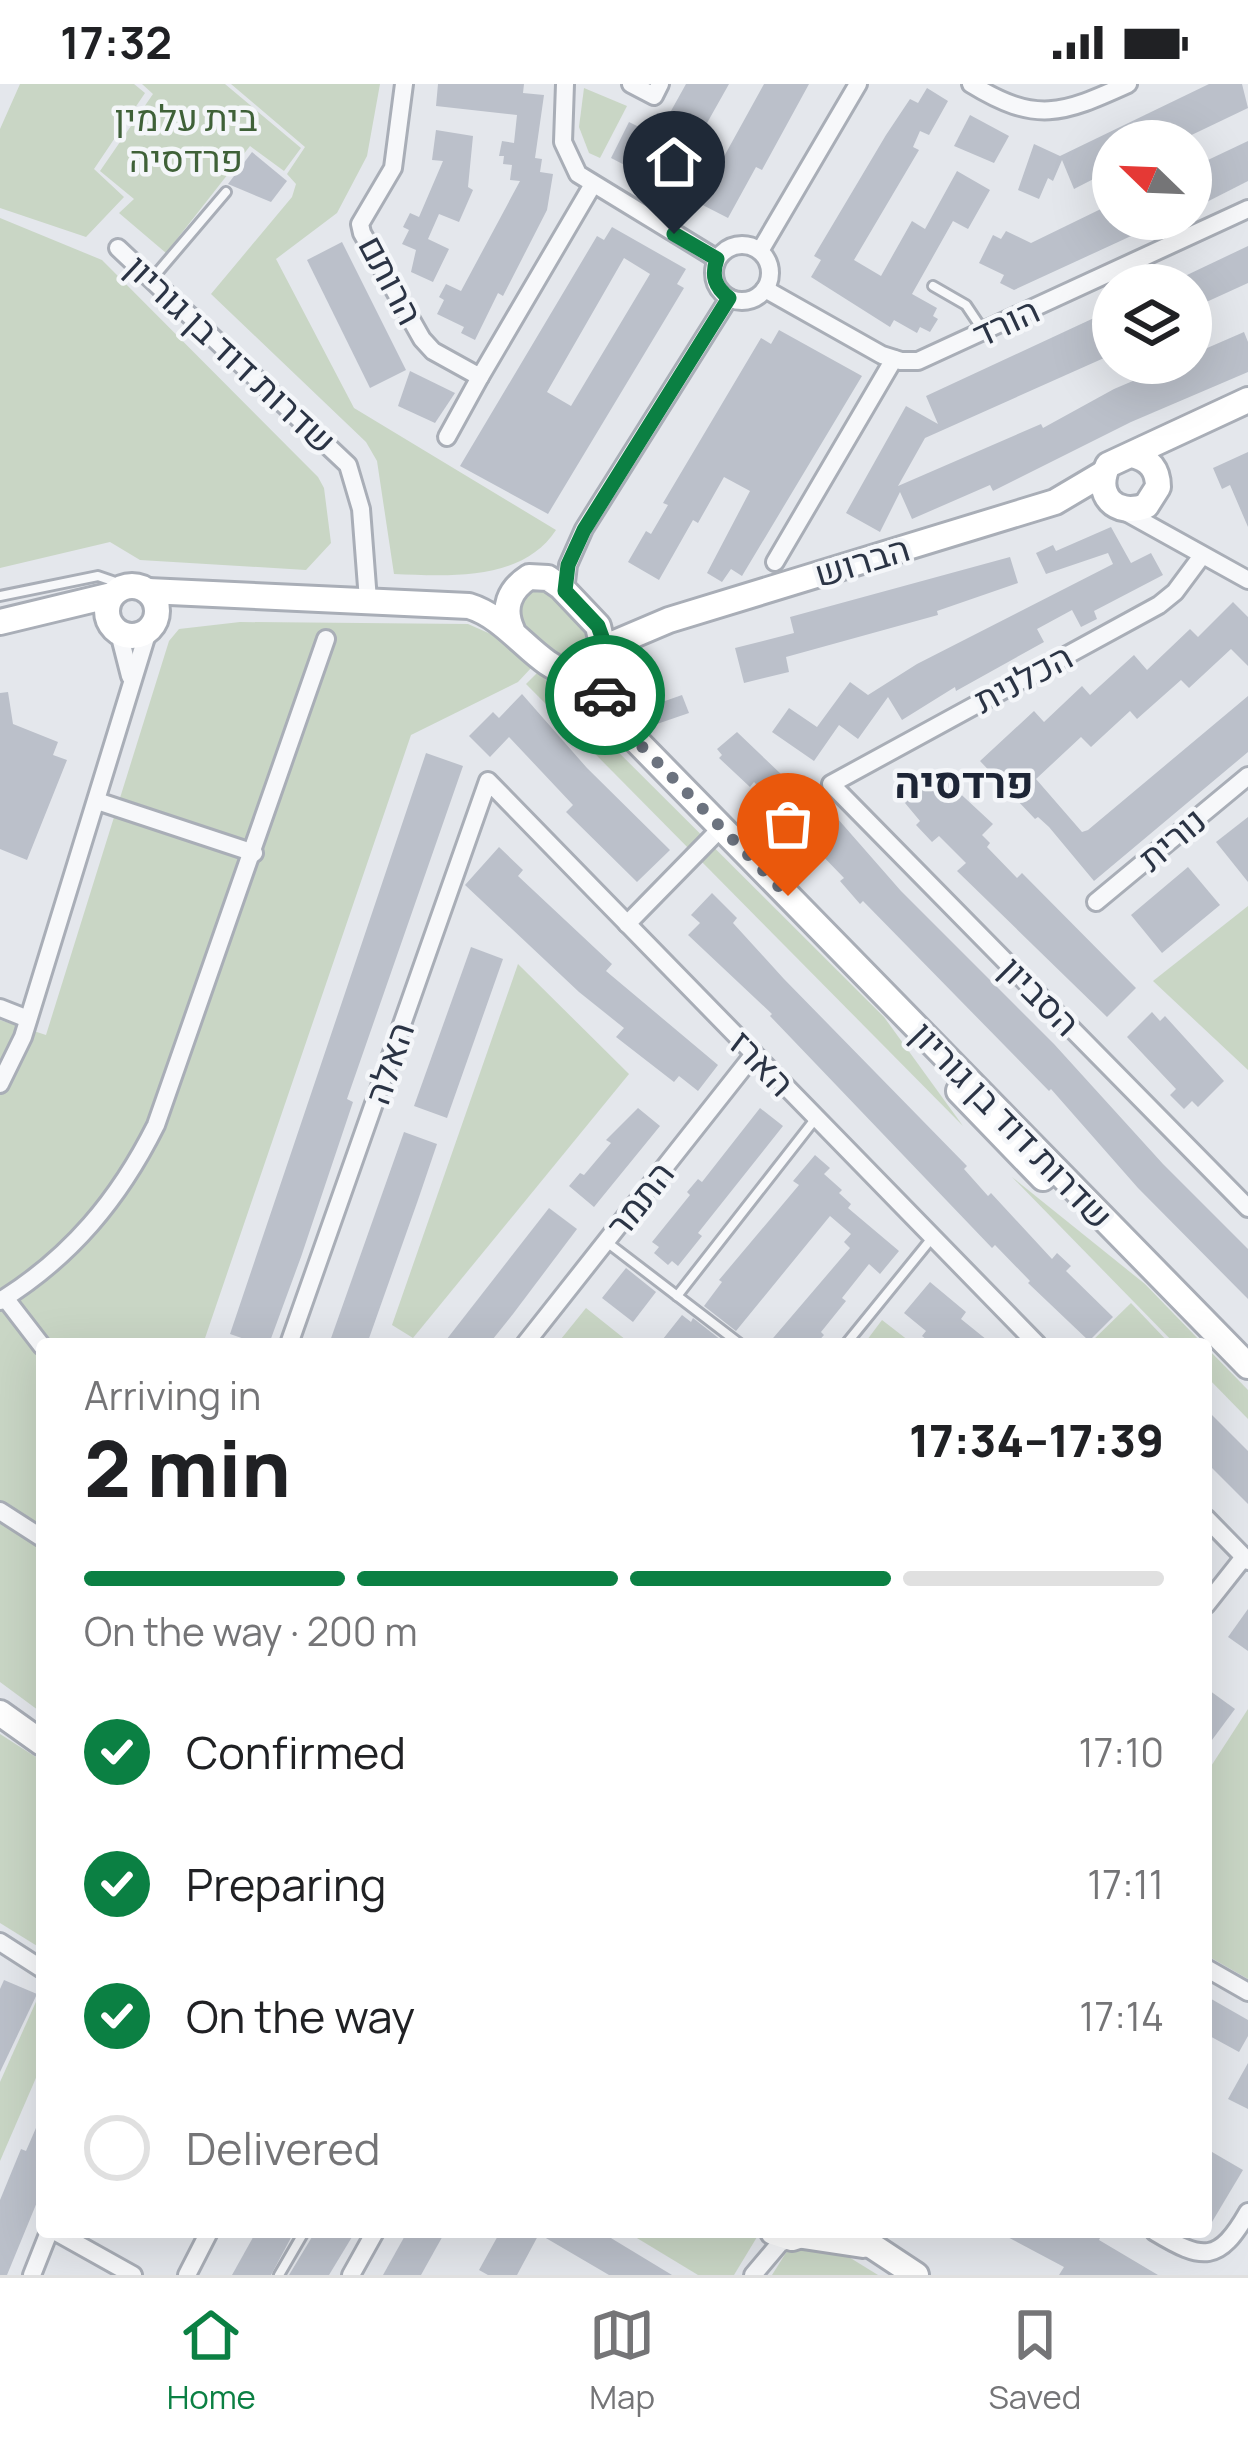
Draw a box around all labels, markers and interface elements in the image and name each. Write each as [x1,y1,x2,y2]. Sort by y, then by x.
text: 17:32 [60,11,172,73]
park label: בית עלמין פרדסיה [115,93,257,183]
pin [623,111,725,234]
north arrow [1092,120,1212,240]
map controls [1092,120,1212,384]
icon: home [641,129,707,195]
street label: הרותם [348,226,435,333]
street label: שדרות דוד בן גוריון [115,243,347,464]
button: layers [1092,264,1212,384]
street label: הורד [965,285,1047,358]
street label: הברוש [808,523,915,598]
street label: הכלנית [965,631,1081,724]
courier [545,635,665,755]
icon: car [572,662,638,728]
district label: פרדסיה [894,753,1034,811]
pin [737,773,839,896]
icon: bag [755,791,821,857]
street label: נורית [1127,796,1216,881]
street label: הסביון [989,945,1091,1047]
street label: שדרות דוד בן גוריון [901,1010,1124,1239]
street label: האלה [352,1015,425,1110]
street label: הארז [719,1019,806,1107]
street label: התמר [594,1150,685,1247]
text: Arriving in [84,1368,261,1422]
text: 17:34–17:39 [909,1409,1164,1471]
text: 2 min [84,1414,291,1520]
text: On the way · 200 m [84,1604,418,1658]
icon: check [84,1719,150,1785]
text: Confirmed [186,1721,406,1783]
text: 17:10 [1079,1725,1164,1779]
icon: check [84,1851,150,1917]
text: Preparing [186,1853,386,1915]
text: 17:11 [1087,1857,1164,1911]
icon: check [84,1983,150,2049]
text: On the way [186,1985,415,2047]
text: 17:14 [1079,1989,1164,2043]
text: Delivered [186,2117,381,2179]
tab: Home [167,2302,256,2419]
tab: Map [589,2302,655,2419]
tab: Saved [988,2302,1081,2419]

